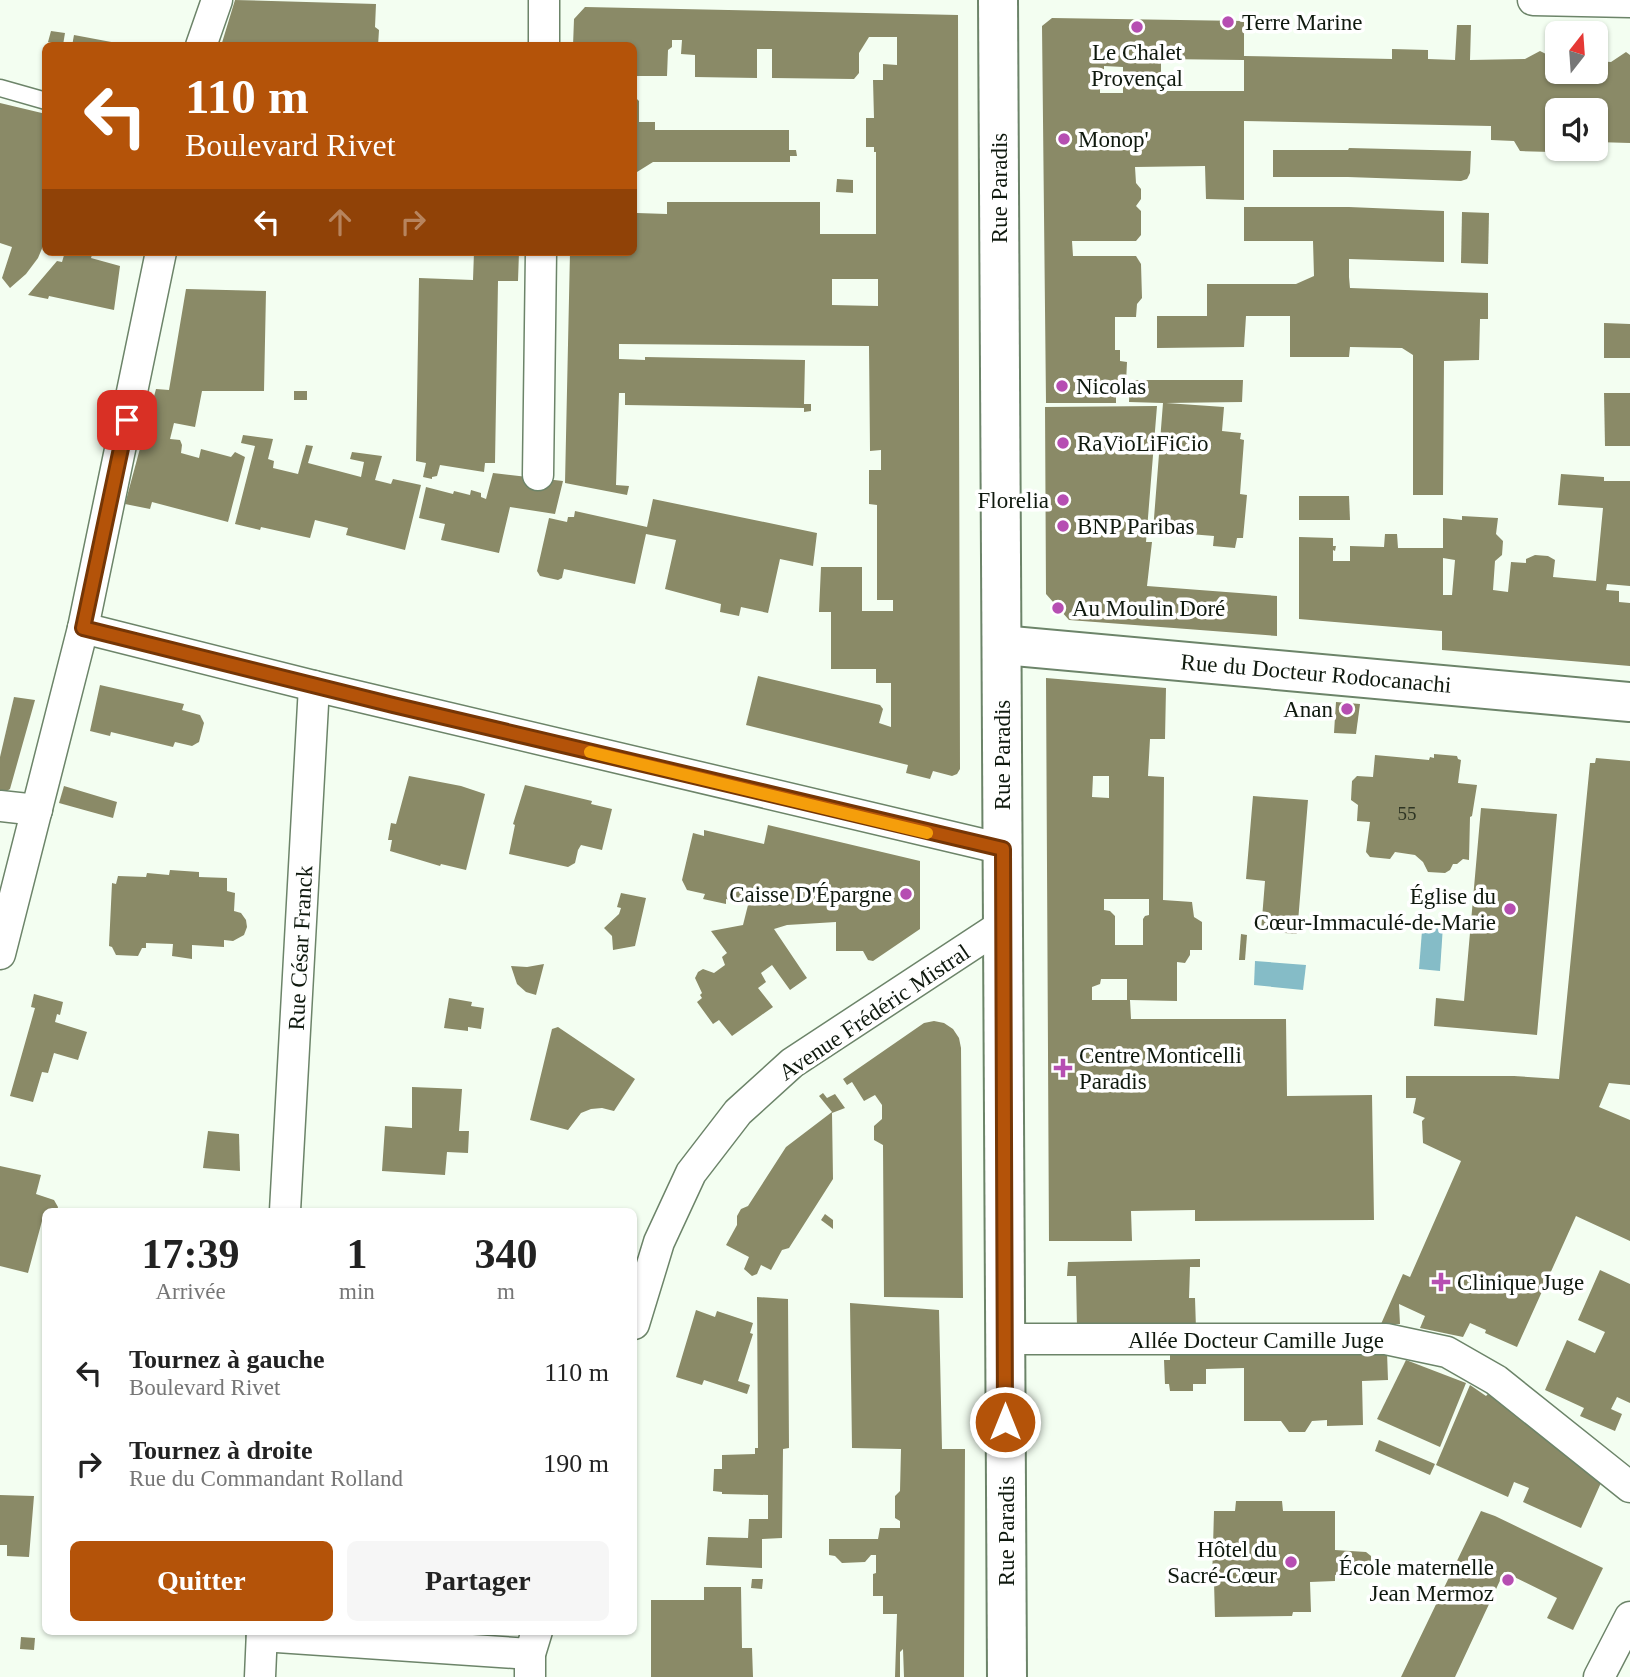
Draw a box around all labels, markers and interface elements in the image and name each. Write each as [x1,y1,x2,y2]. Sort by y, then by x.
place label: Terre Marine [1242,10,1362,35]
marker: Terre Marine [1220,14,1236,30]
marker: Le Chalet Provençal [1129,19,1145,35]
north arrow [1545,21,1608,84]
map controls [1545,21,1608,161]
place label: Le Chalet Provençal [1091,40,1183,91]
text: 110 m [185,69,309,124]
icon: left [70,70,161,161]
button: sound [1545,98,1608,161]
text: Boulevard Rivet [185,127,396,163]
place label: Monop' [1078,127,1149,152]
marker: Monop' [1056,131,1072,147]
street label: Rue Paradis [987,133,1012,243]
icon: left [248,203,286,241]
icon: ahead [321,203,359,241]
icon: right [394,203,432,241]
place label: Nicolas [1076,374,1146,399]
marker: Nicolas [1054,378,1070,394]
pin [97,390,157,450]
icon: arrive [108,401,146,439]
place label: RaVioLiFiCio [1077,431,1209,456]
marker: RaVioLiFiCio [1055,435,1071,451]
place label: Florelia [977,488,1049,513]
marker: Florelia [1055,492,1071,508]
place label: BNP Paribas [1077,514,1194,539]
marker: BNP Paribas [1055,518,1071,534]
place label: Au Moulin Doré [1072,596,1225,621]
marker: Au Moulin Doré [1050,600,1066,616]
street label: Rue du Docteur Rodocanachi [1180,649,1452,698]
place label: Anan [1283,697,1333,722]
street label: Rue Paradis [990,700,1015,810]
marker: Anan [1339,701,1355,717]
house number: 55 [1398,803,1417,824]
street label: Rue César Franck [284,865,317,1031]
place label: Caisse D'Épargne [729,882,892,907]
place label: Église du Cœur-Immaculé-de-Marie [1254,884,1496,935]
marker: Caisse D'Épargne [898,886,914,902]
marker: Église du Cœur-Immaculé-de-Marie [1502,901,1518,917]
street label: Avenue Frédéric Mistral [774,939,974,1086]
place label: Centre Monticelli Paradis [1079,1043,1242,1094]
marker: Centre Monticelli Paradis [1053,1058,1073,1078]
text: 17:39 [142,1231,240,1277]
text: 1 [346,1231,367,1277]
text: 340 [474,1231,537,1277]
place label: Clinique Juge [1457,1270,1584,1295]
marker: Clinique Juge [1431,1272,1451,1292]
text: Arrivée [155,1279,226,1304]
text: min [339,1279,375,1304]
text: m [497,1279,515,1304]
street label: Allée Docteur Camille Juge [1128,1328,1384,1353]
text: Tournez à gauche [129,1345,325,1374]
icon: left [70,1354,108,1392]
text: 110 m [544,1358,609,1387]
text: Boulevard Rivet [129,1375,280,1400]
position arrow [968,1385,1042,1459]
text: Tournez à droite [129,1436,312,1465]
icon: right [70,1445,108,1483]
text: 190 m [543,1449,609,1478]
text: Rue du Commandant Rolland [129,1466,403,1491]
street label: Rue Paradis [994,1476,1019,1586]
place label: Hôtel du Sacré-Cœur [1167,1537,1277,1588]
button: Quitter [70,1541,333,1621]
button: Partager [347,1541,609,1621]
marker: Hôtel du Sacré-Cœur [1283,1554,1299,1570]
place label: École maternelle Jean Mermoz [1339,1555,1494,1606]
marker: École maternelle Jean Mermoz [1500,1572,1516,1588]

